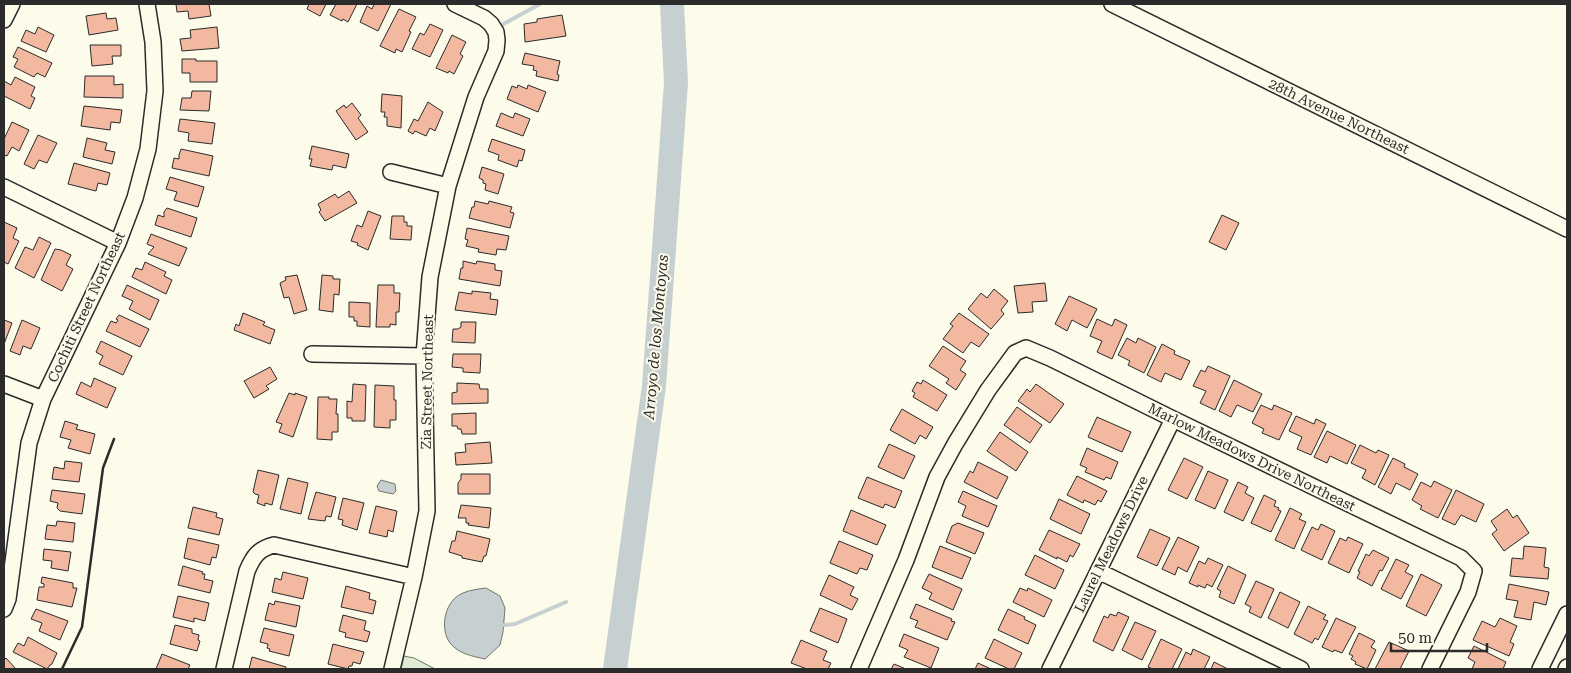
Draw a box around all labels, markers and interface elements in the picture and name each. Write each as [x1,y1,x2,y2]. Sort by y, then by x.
street label: 28th Avenue Northeast [1266,75,1412,157]
street label: Cochiti Street Northeast [44,229,128,385]
water label: Arroyo de los Montoyas [640,254,672,421]
street label: Zia Street Northeast [418,314,436,450]
street label: Marlow Meadows Drive Northeast [1146,400,1358,514]
street label: Laurel Meadows Drive [1071,473,1151,615]
scale bar [1391,620,1487,652]
text: 50 m [1398,629,1433,647]

